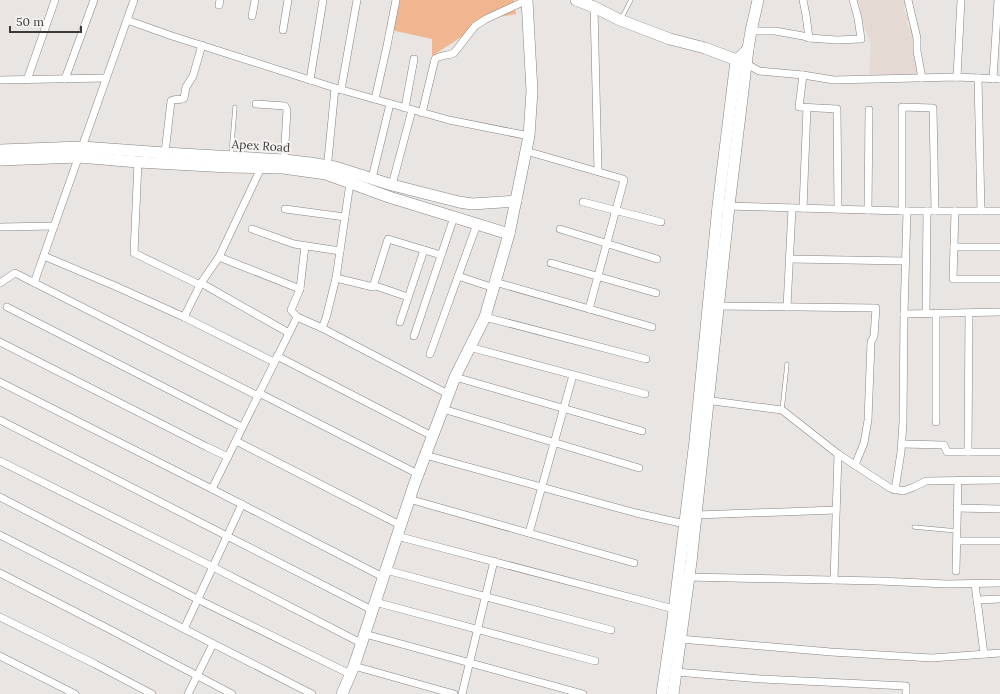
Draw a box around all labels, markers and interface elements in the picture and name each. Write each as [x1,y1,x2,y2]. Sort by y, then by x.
scale bar [10,8,81,34]
text: 50 m [16,14,44,29]
street label: Apex Road [230,136,291,155]

